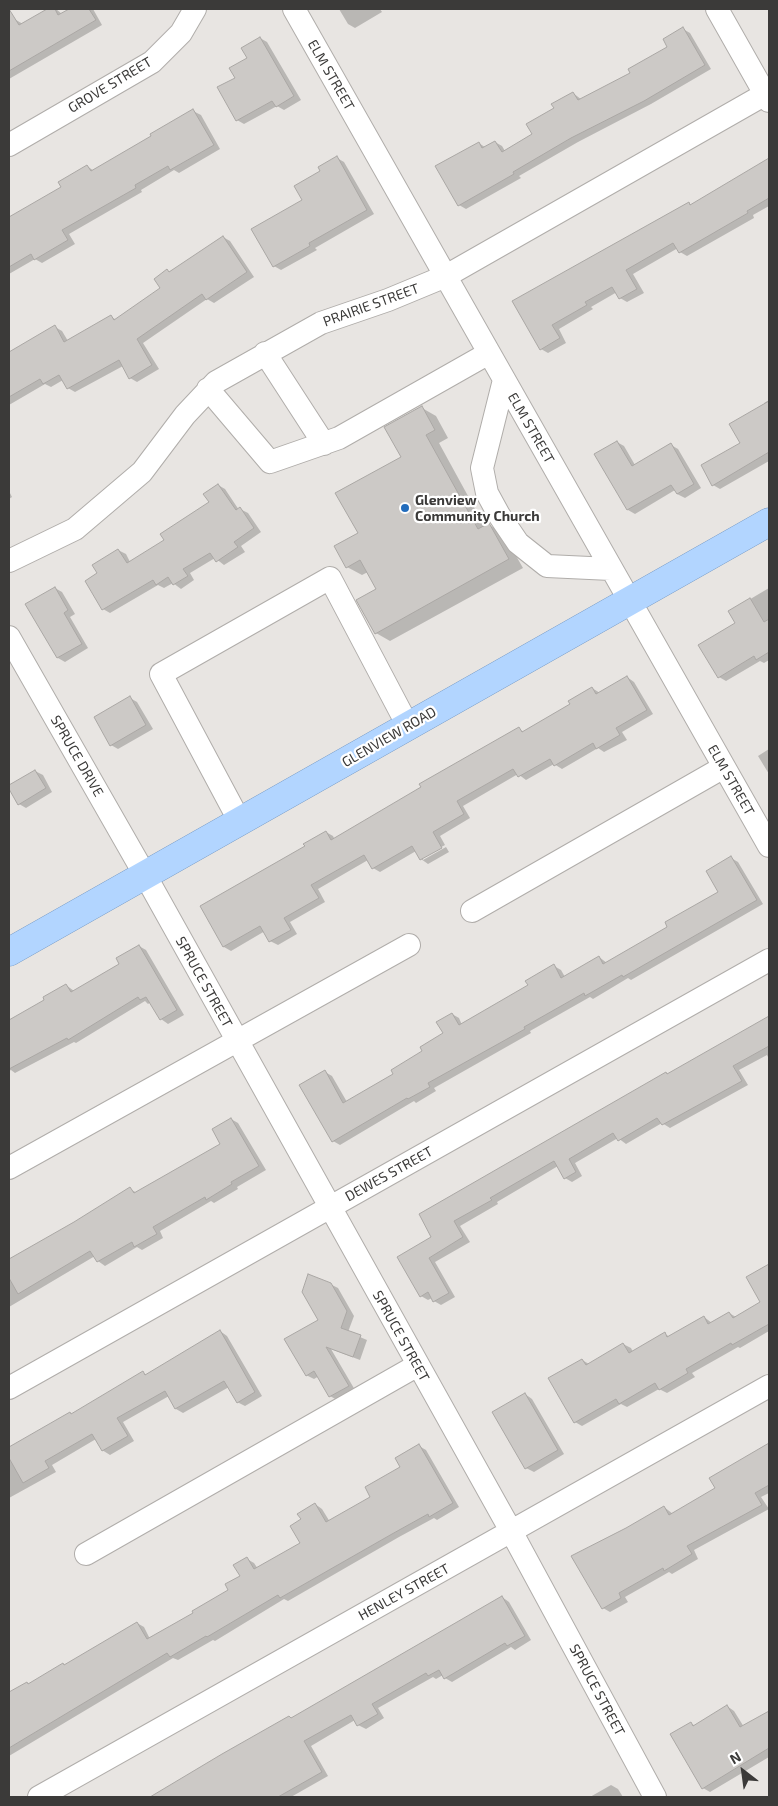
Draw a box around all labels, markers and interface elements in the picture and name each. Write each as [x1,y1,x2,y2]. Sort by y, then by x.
street label: ELM STREET [304,37,358,113]
street label: GROVE STREET [65,53,155,117]
street label: PRAIRIE STREET [321,280,421,330]
street label: ELM STREET [504,390,558,466]
place label: Glenview Community Church [415,492,540,524]
marker: Glenview Community Church [399,502,411,514]
street label: GLENVIEW ROAD [339,703,439,771]
street label: SPRUCE DRIVE [47,712,107,800]
street label: ELM STREET [704,742,758,818]
street label: SPRUCE STREET [172,934,236,1030]
street label: DEWES STREET [342,1143,436,1205]
street label: SPRUCE STREET [369,1288,433,1384]
street label: HENLEY STREET [355,1560,453,1624]
street label: SPRUCE STREET [566,1641,628,1739]
north arrow [718,1746,768,1796]
text: N [727,1748,744,1767]

